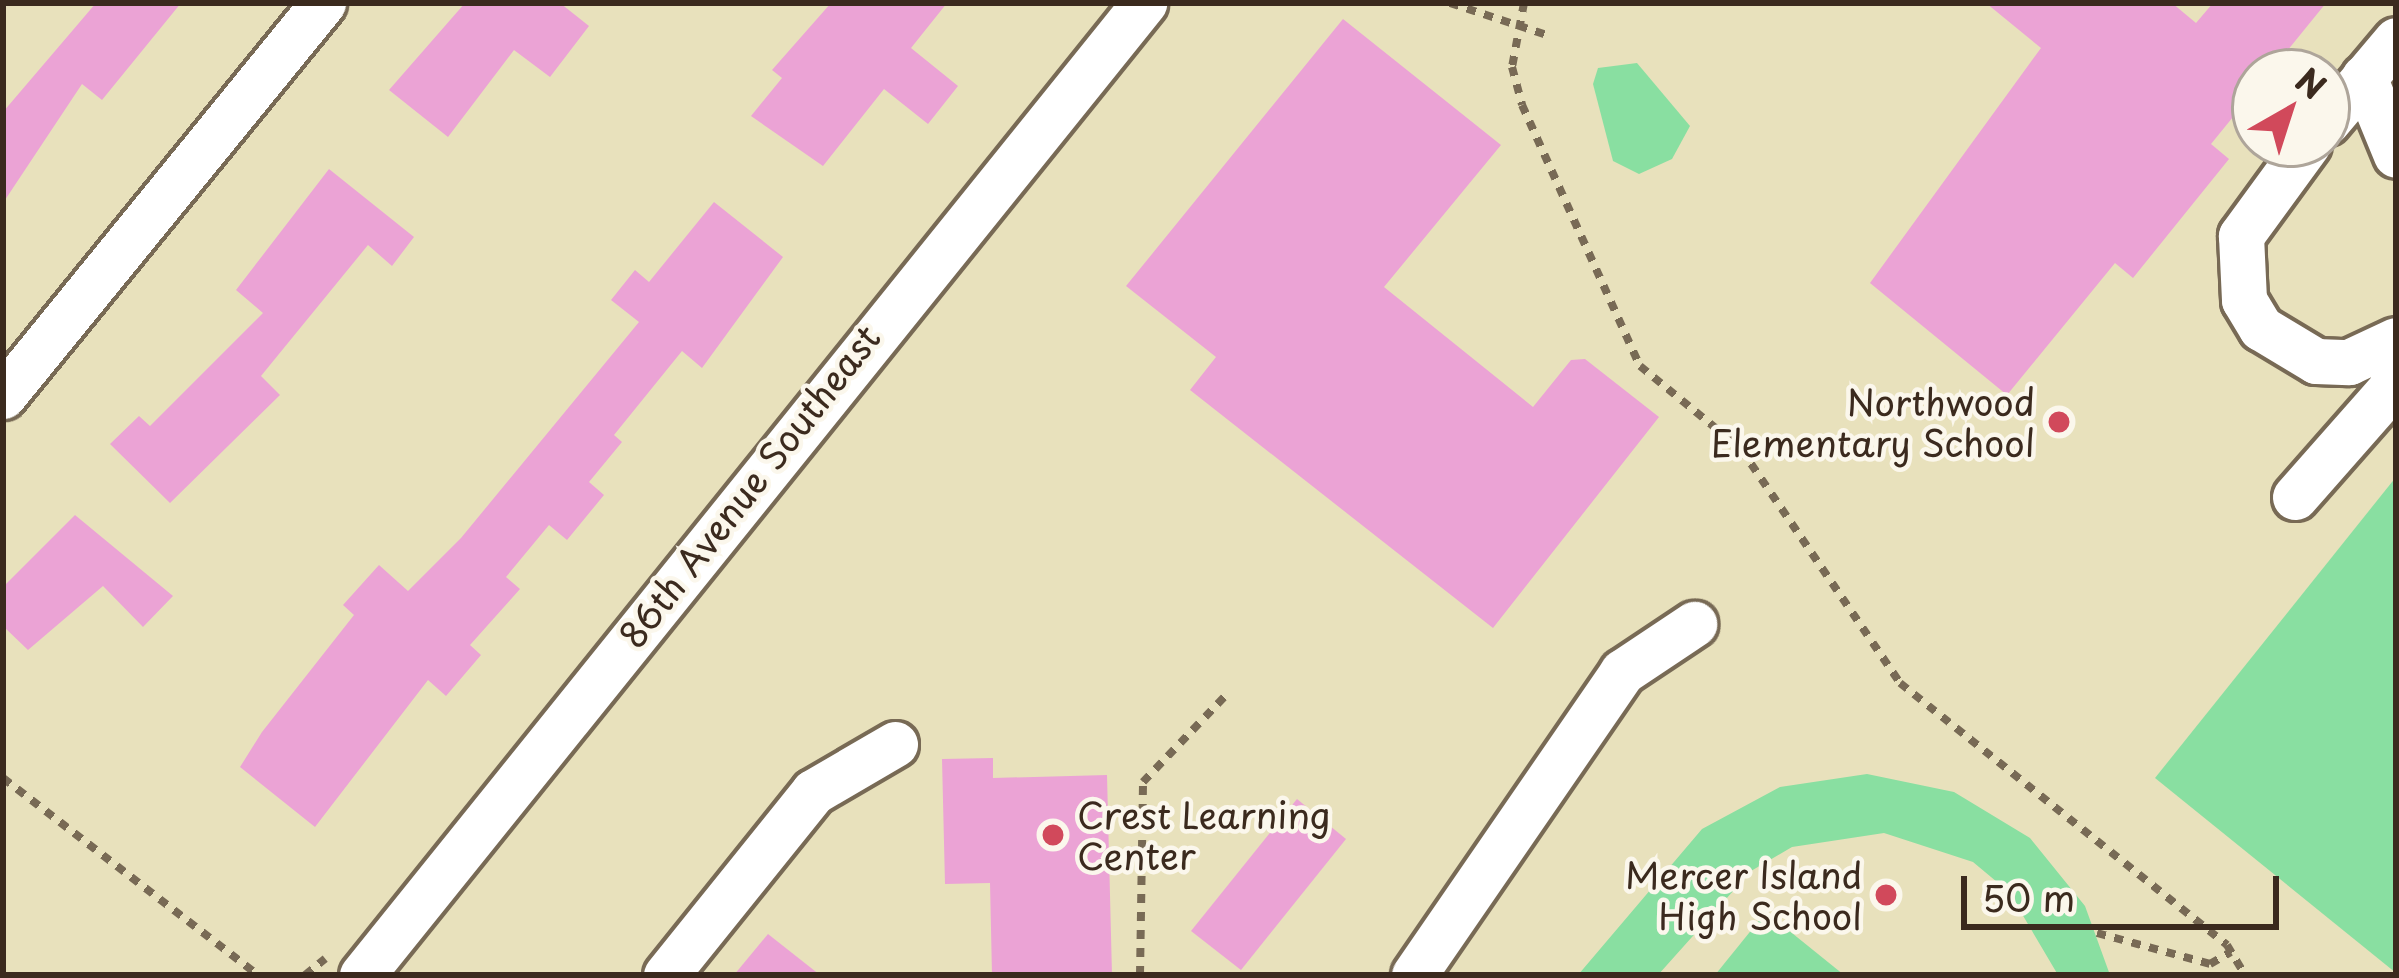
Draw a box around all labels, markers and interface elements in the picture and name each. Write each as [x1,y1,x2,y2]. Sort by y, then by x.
north arrow [2231,48,2351,168]
text: N [2286,55,2338,110]
street label: 86th Avenue Southeast [609,315,889,657]
place label: Northwood Elementary School [1711,379,2035,464]
marker: Northwood Elementary School [2046,409,2072,435]
place label: Crest Learning Center [1077,792,1332,877]
marker: Crest Learning Center [1040,822,1066,848]
place label: Mercer Island High School [1623,852,1862,937]
scale bar [1967,852,2285,926]
text: 50 m [1982,870,2075,924]
marker: Mercer Island High School [1873,882,1899,908]

